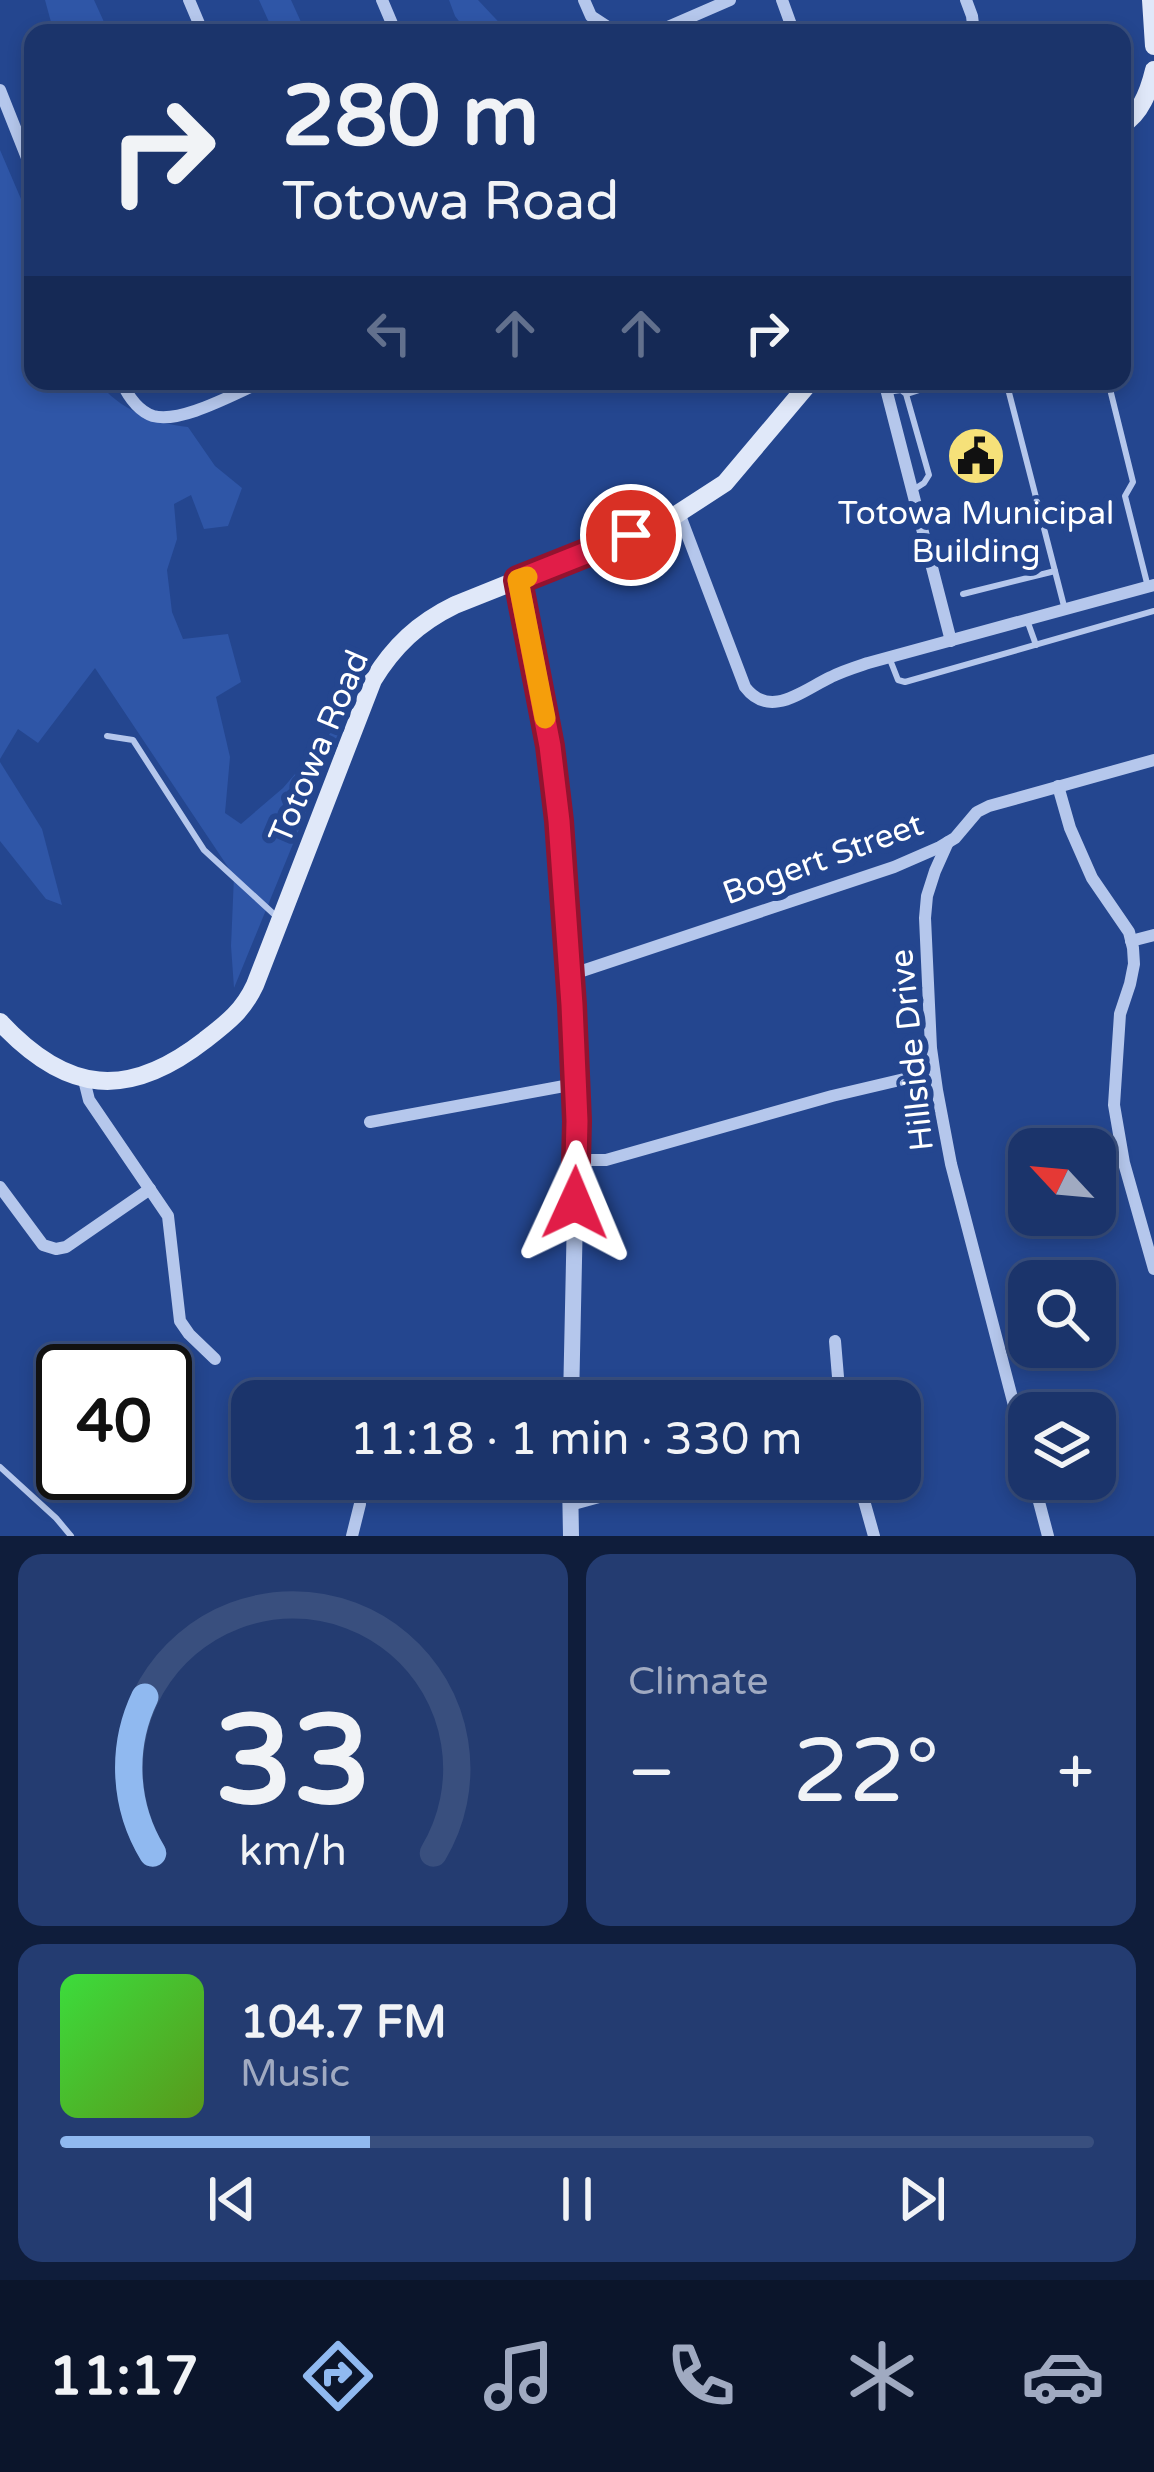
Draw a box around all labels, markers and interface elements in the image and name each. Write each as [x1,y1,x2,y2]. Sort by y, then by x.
text: 280 m [282,67,539,168]
icon: right [84,72,240,228]
text: Totowa Road [282,169,619,234]
icon: left [356,300,422,366]
icon: ahead [482,300,548,366]
icon: ahead [608,300,674,366]
icon: right [734,300,800,366]
public building icon: Totowa Municipal Building [945,425,1007,487]
pin [580,484,682,586]
place label: Totowa Municipal Building [838,494,1114,571]
icon: arrive [598,502,664,568]
street label: Totowa Road [261,645,377,849]
street label: Bogert Street [717,805,929,913]
street label: Hillside Drive [882,947,942,1153]
north arrow [1008,1128,1116,1236]
map controls [1008,1128,1116,1500]
position arrow [512,1140,638,1266]
button: search [1008,1260,1116,1368]
speed limit sign: 40 [36,1344,192,1500]
button: layers [1008,1392,1116,1500]
text: 11:18 · 1 min · 330 m [350,1413,802,1467]
text: Climate [628,1658,768,1705]
text: 33 [215,1687,371,1838]
text: 22° [792,1718,939,1827]
text: − [628,1733,675,1813]
text: + [1057,1733,1094,1813]
text: km/h [239,1826,347,1877]
text: 104.7 FM [240,1996,447,2050]
text: Music [240,2050,350,2097]
icon: previous [199,2166,265,2232]
icon: pause [544,2166,610,2232]
icon: next [889,2166,955,2232]
icon: directions [296,2334,380,2418]
icon: music [477,2334,561,2418]
icon: phone [659,2334,743,2418]
icon: climate [840,2334,924,2418]
icon: car [1021,2334,1105,2418]
text: 11:17 [49,2344,198,2409]

